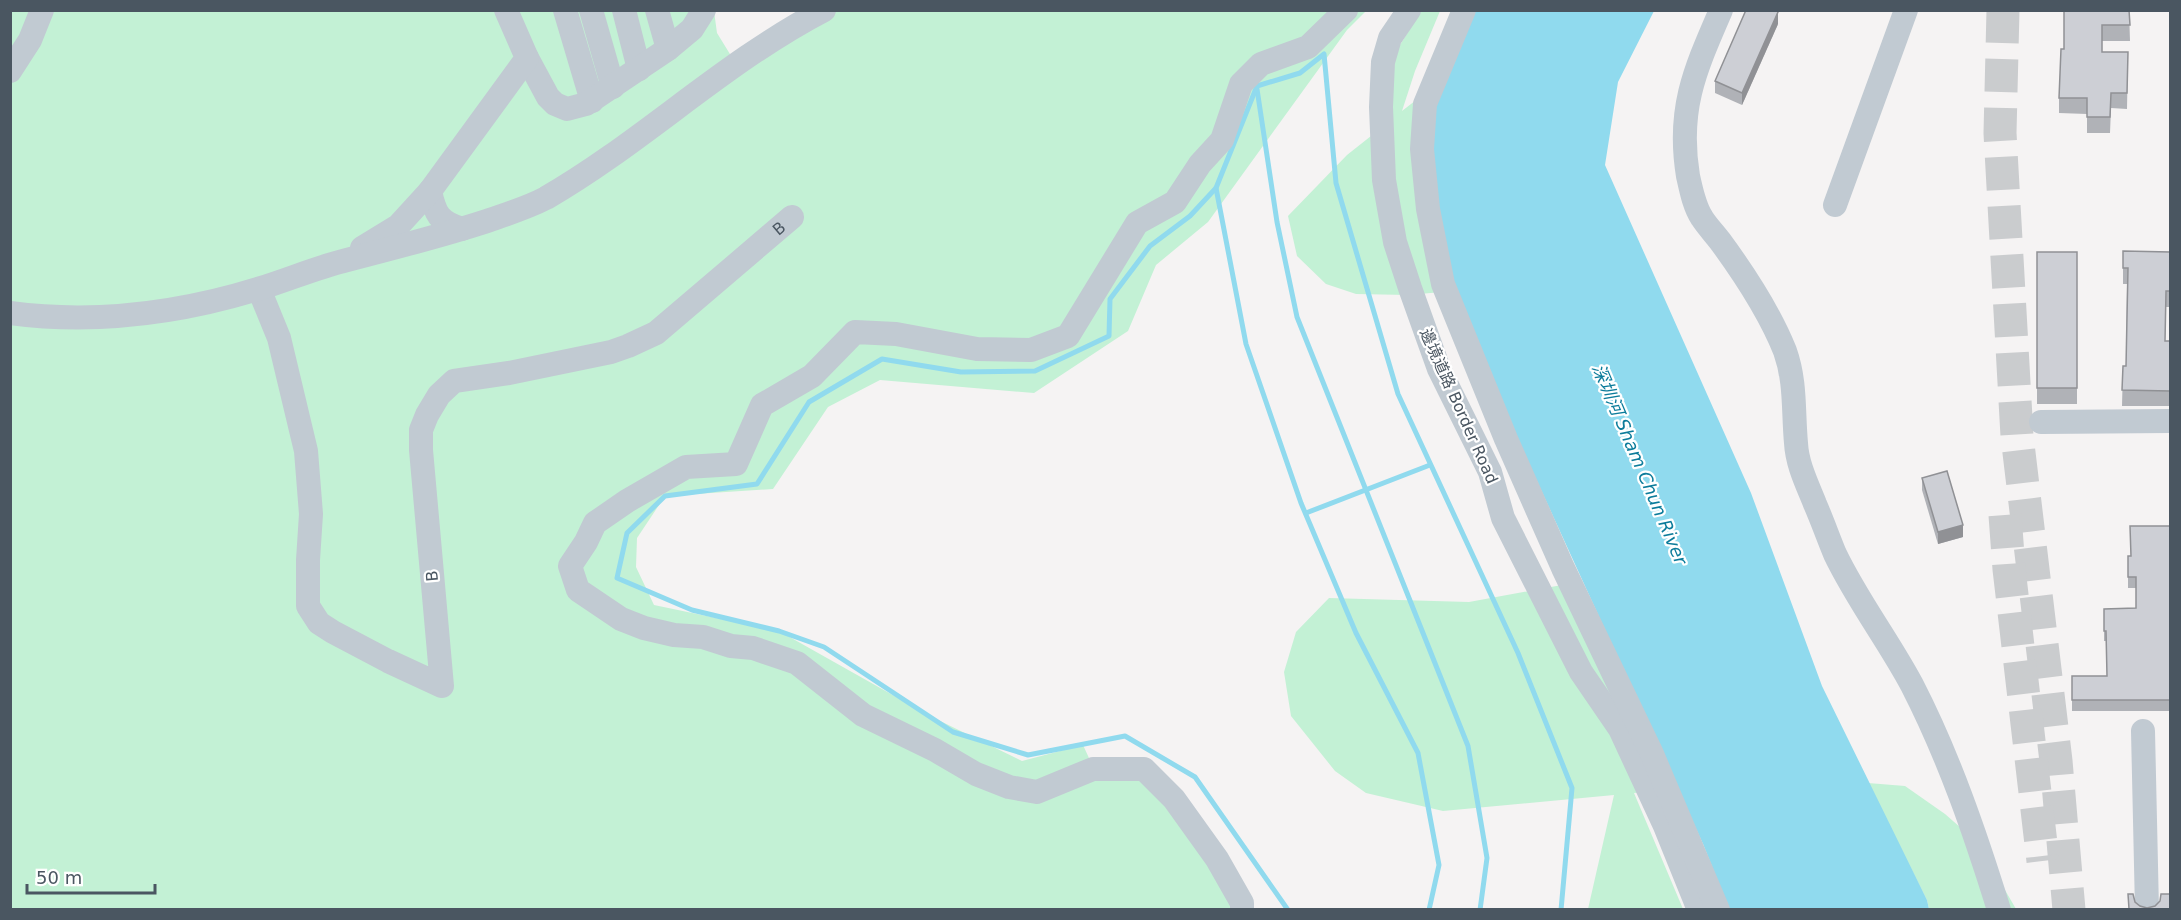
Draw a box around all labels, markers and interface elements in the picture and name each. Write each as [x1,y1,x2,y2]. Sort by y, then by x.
street label: B [769,217,789,239]
street label: 邊境道路 Border Road [1416,325,1502,487]
water label: 深圳河 Sham Chun River [1588,360,1692,569]
street label: B [422,570,442,582]
scale bar [27,857,154,895]
text: 50 m [36,867,82,888]

